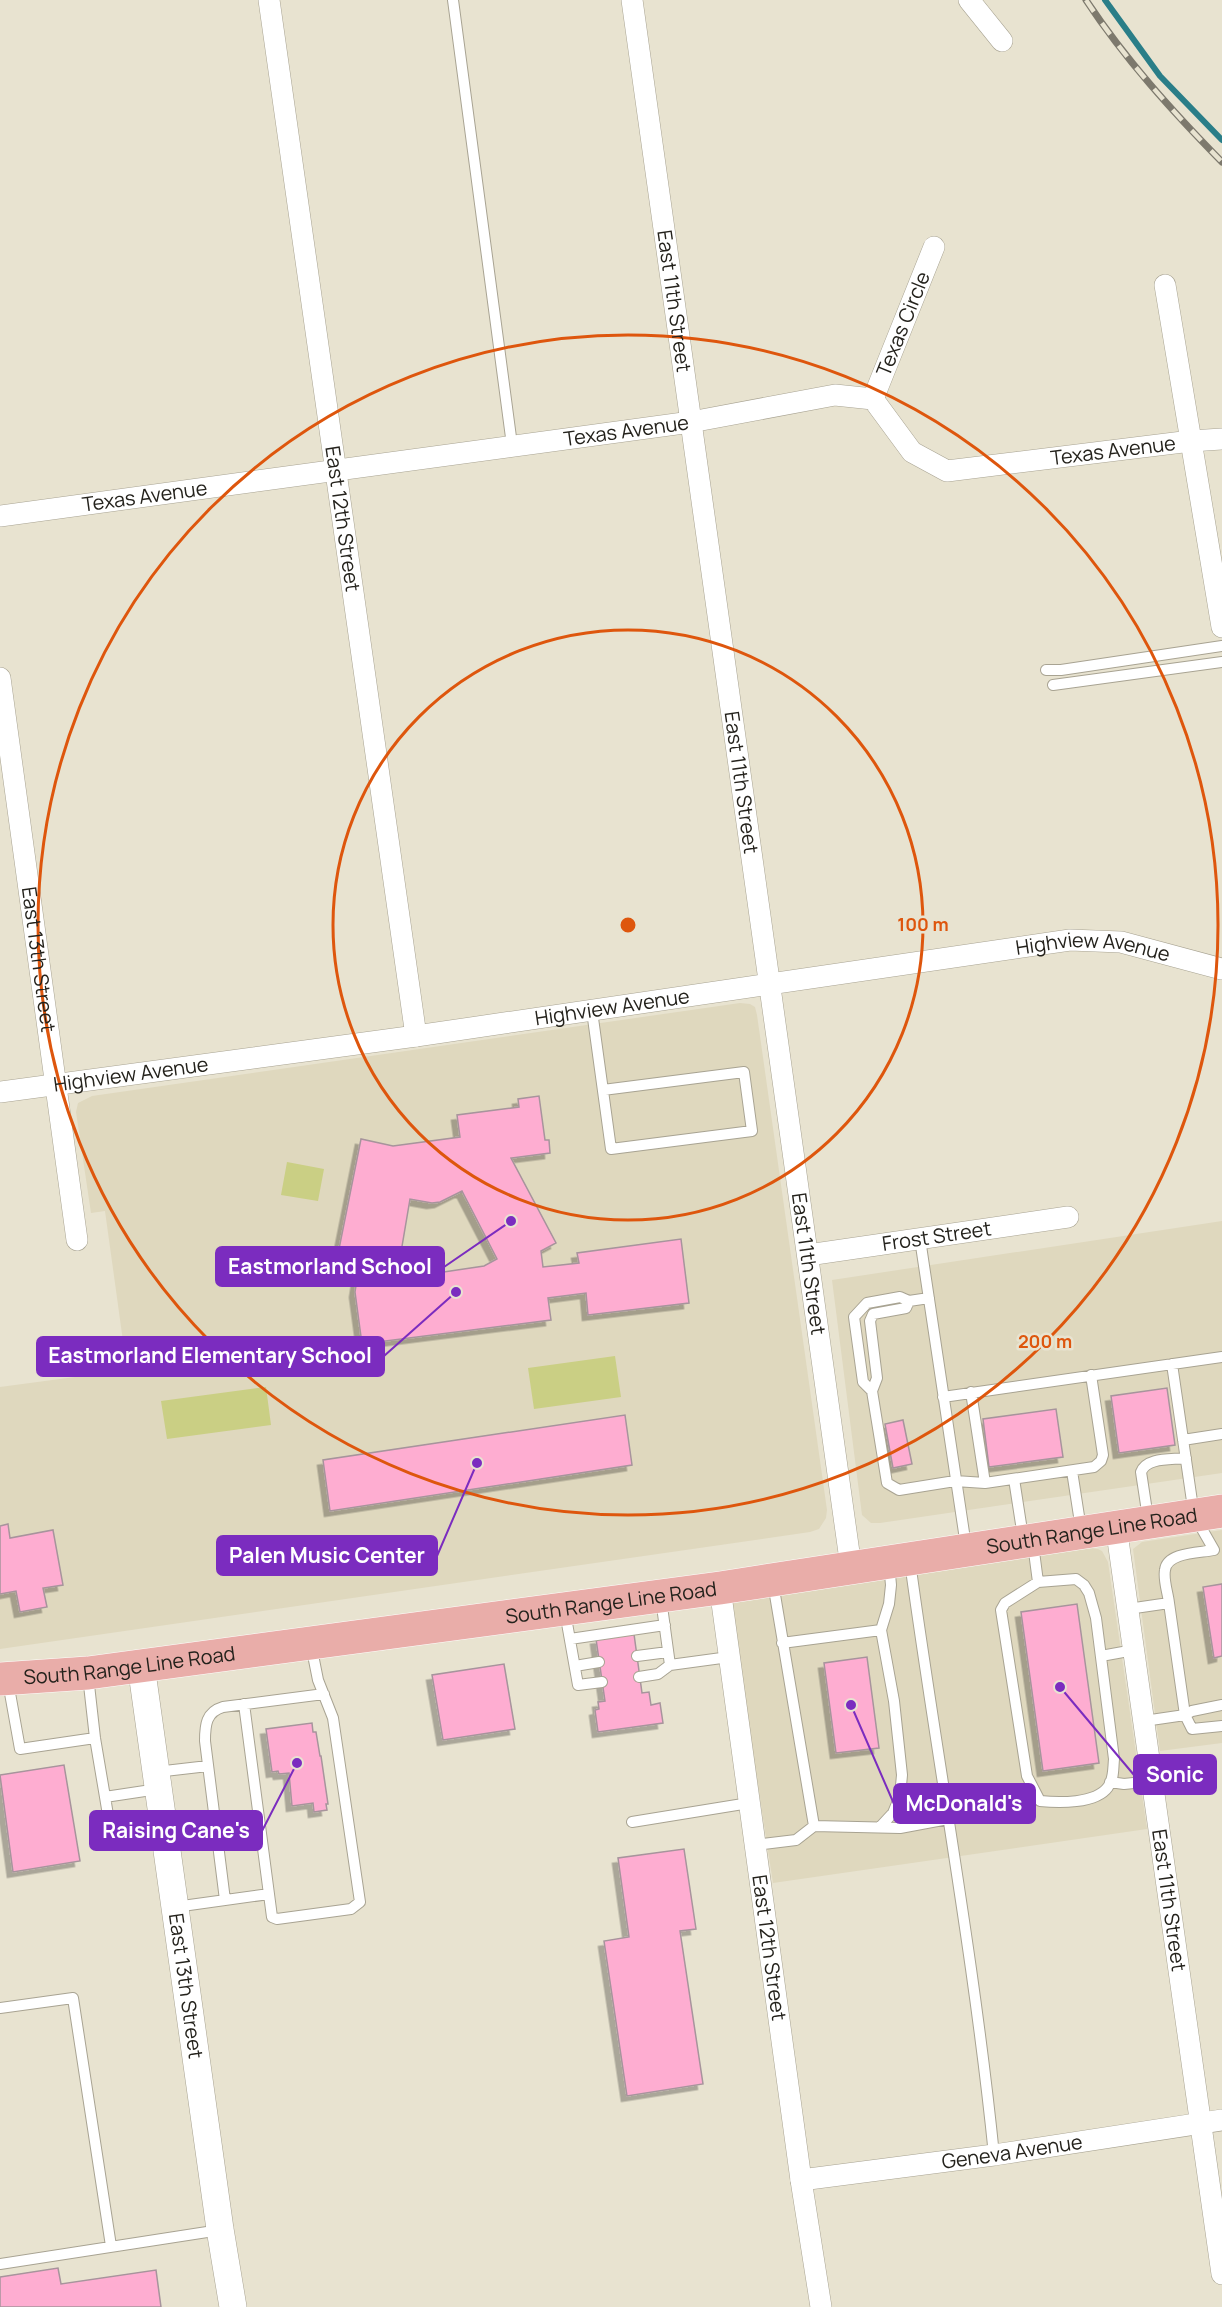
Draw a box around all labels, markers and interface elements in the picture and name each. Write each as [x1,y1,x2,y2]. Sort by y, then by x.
street label: East 11th Street [651,228,698,374]
street label: Texas Circle [870,267,936,380]
street label: Texas Avenue [562,408,690,452]
street label: Texas Avenue [1049,429,1177,471]
street label: East 12th Street [319,444,367,593]
street label: Texas Avenue [80,474,209,518]
street label: East 11th Street [719,709,765,855]
street label: East 13th Street [16,885,62,1034]
text: 100 m [897,912,949,936]
centre of rings [618,915,638,935]
street label: Highview Avenue [1014,926,1173,968]
street label: Highview Avenue [533,982,691,1031]
street label: Highview Avenue [52,1050,210,1098]
street label: East 11th Street [786,1191,832,1337]
street label: Frost Street [880,1214,993,1257]
callout: Eastmorland School [216,1247,444,1286]
text: Eastmorland School [228,1252,432,1280]
text: 200 m [1018,1329,1072,1353]
callout: Eastmorland Elementary School [37,1337,384,1376]
text: Eastmorland Elementary School [48,1341,372,1369]
street label: South Range Line Road [984,1501,1199,1560]
callout: Palen Music Center [217,1536,437,1575]
text: Palen Music Center [229,1541,425,1569]
street label: South Range Line Road [504,1575,718,1630]
street label: South Range Line Road [22,1639,237,1690]
callout: Sonic [1134,1755,1216,1794]
text: Sonic [1146,1760,1204,1788]
callout: McDonald's [894,1784,1035,1823]
text: McDonald's [906,1789,1022,1817]
callout: Raising Cane's [90,1811,262,1850]
text: Raising Cane's [102,1816,250,1844]
street label: East 11th Street [1146,1827,1193,1973]
street label: East 12th Street [746,1873,793,2022]
street label: East 13th Street [163,1911,210,2060]
street label: Geneva Avenue [940,2128,1084,2175]

